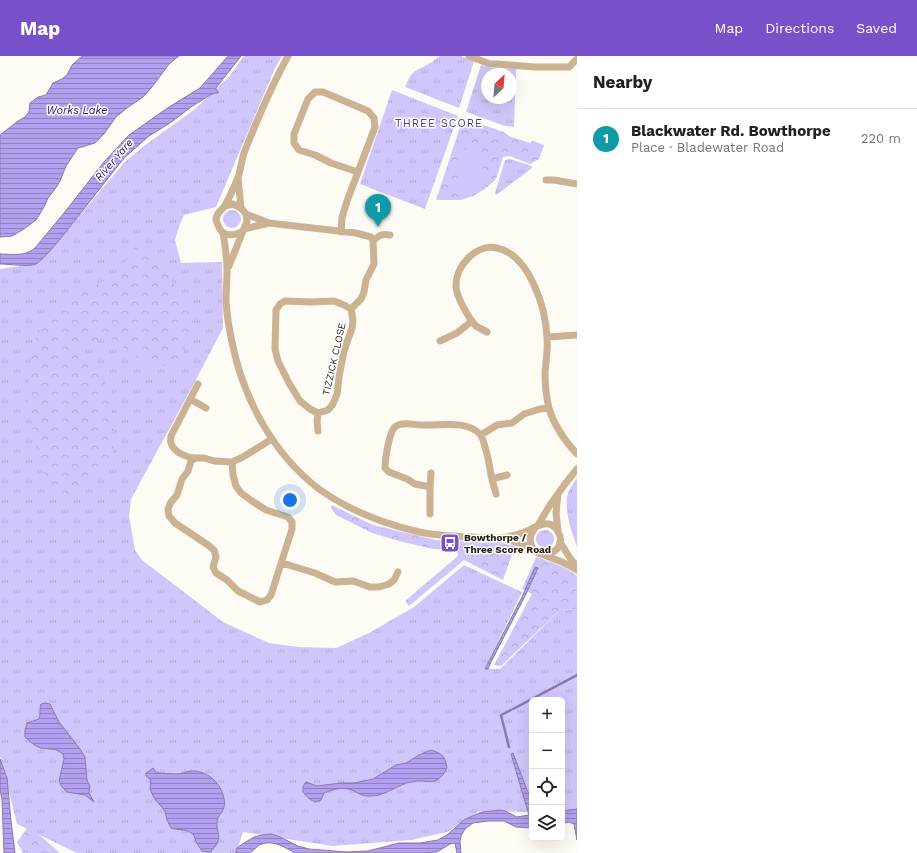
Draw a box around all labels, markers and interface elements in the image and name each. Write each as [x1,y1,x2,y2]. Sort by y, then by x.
text: Map [20,17,60,40]
text: Map [715,20,743,36]
text: Directions [765,20,834,36]
text: Saved [856,20,897,36]
north arrow [481,68,517,104]
text: Nearby [593,72,652,92]
water label: Works Lake [46,104,108,117]
district label: THREE SCORE [395,117,483,130]
text: Blackwater Rd. Bowthorpe [631,122,831,140]
text: 1 [603,131,609,146]
text: 220 m [861,131,901,146]
water label: River Yare [92,136,136,184]
text: Place · Bladewater Road [631,140,784,155]
pin: 1 [365,194,391,227]
street label: TIZZICK CLOSE [320,322,348,396]
your location [280,490,300,510]
bus stop icon: Bowthorpe / Three Score Road [439,532,461,554]
place label: Bowthorpe / Three Score Road [464,532,551,555]
map controls [529,697,565,841]
button: + [529,697,565,733]
button: − [529,733,565,769]
button: locate [529,769,565,805]
button: layers [529,805,565,841]

